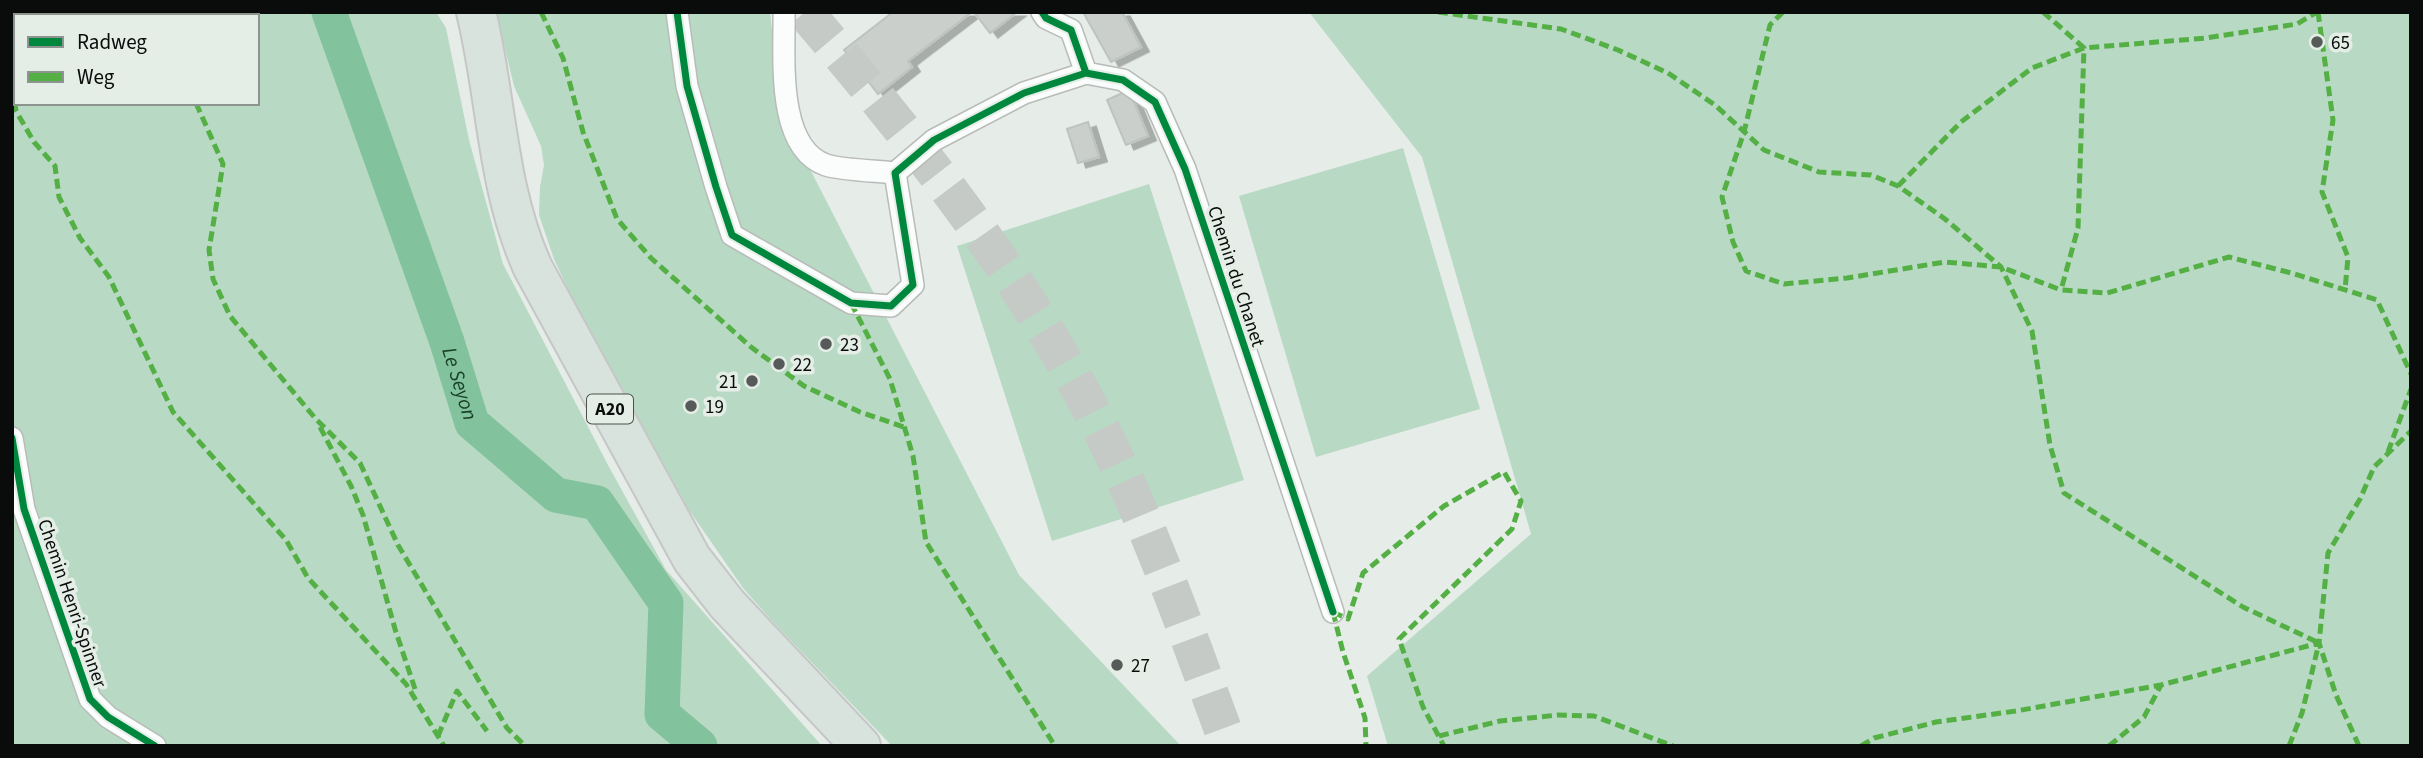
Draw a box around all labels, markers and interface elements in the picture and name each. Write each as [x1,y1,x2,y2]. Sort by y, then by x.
legend [14,14,259,105]
text: Radweg [77,27,147,57]
place label: 65 [2331,30,2350,57]
marker: 65 [2309,34,2325,50]
text: Weg [77,62,115,92]
street label: Chemin du Chanet [1200,203,1271,351]
place label: 23 [840,332,859,359]
marker: 23 [818,336,834,352]
water label: Le Seyon [434,343,485,424]
place label: 22 [793,352,812,379]
marker: 22 [771,356,787,372]
place label: 21 [719,369,738,396]
marker: 21 [744,373,760,389]
road number: A20 [587,394,633,424]
place label: 19 [705,394,724,421]
marker: 19 [683,398,699,414]
street label: Chemin Henri-Spinner [30,516,113,692]
place label: 27 [1131,653,1150,680]
marker: 27 [1109,657,1125,673]

